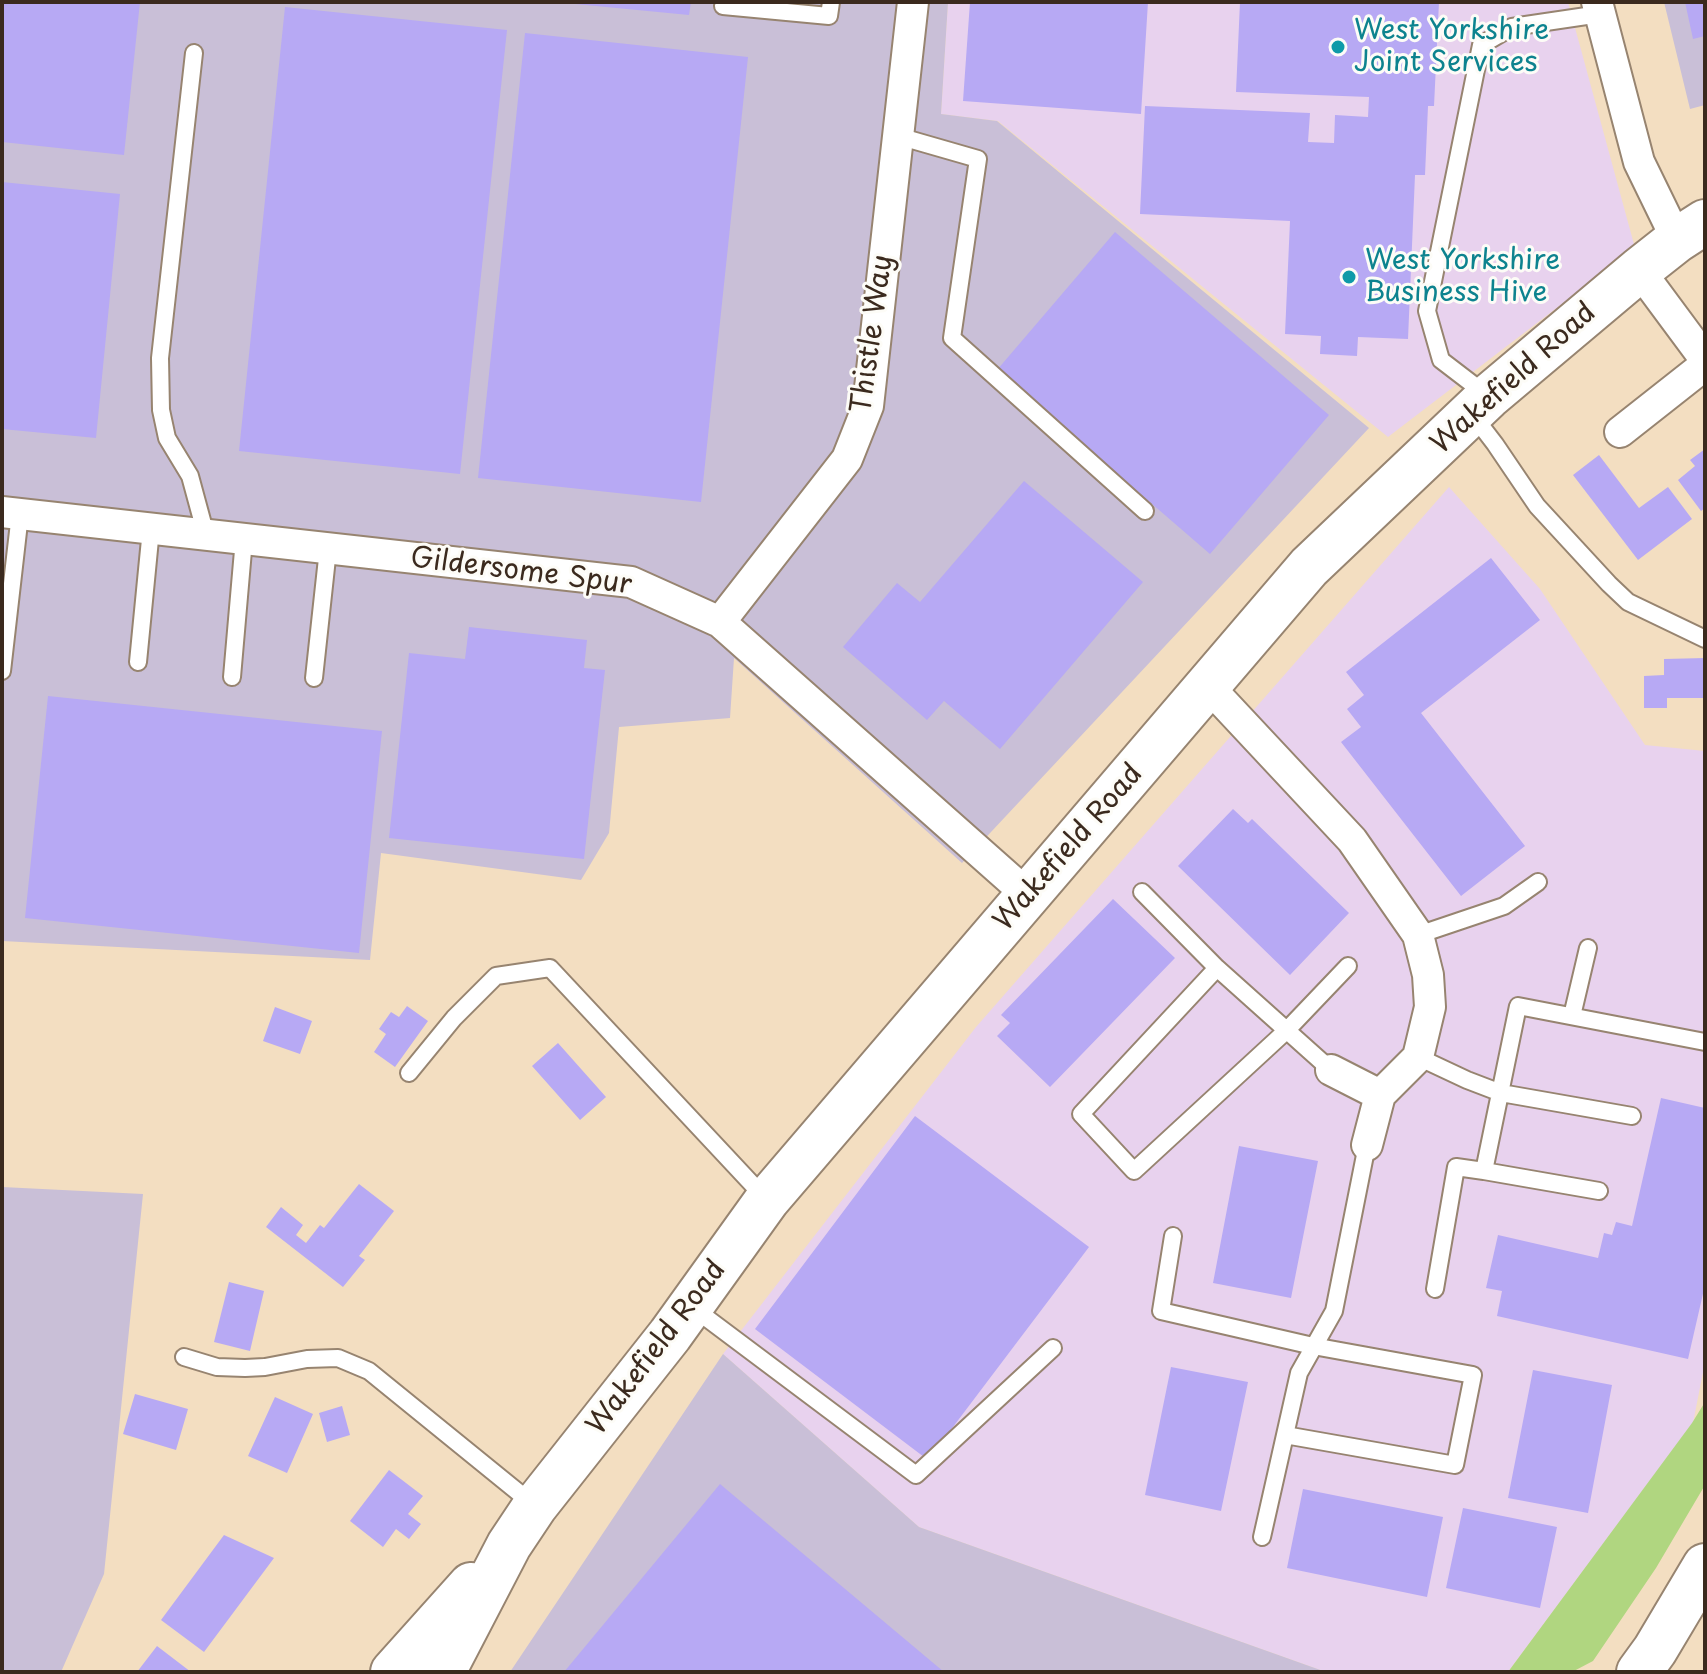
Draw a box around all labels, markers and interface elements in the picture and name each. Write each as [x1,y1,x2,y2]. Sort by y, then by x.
place label: West Yorkshire Joint Services [1354,14,1549,80]
marker: West Yorkshire Joint Services [1329,38,1347,56]
place label: West Yorkshire Business Hive [1365,244,1560,310]
street label: Thistle Way [845,253,901,415]
marker: West Yorkshire Business Hive [1340,268,1358,286]
street label: Wakefield Road [1425,296,1603,462]
street label: Gildersome Spur [408,542,634,602]
street label: Wakefield Road [988,758,1150,938]
street label: Wakefield Road [580,1254,734,1442]

